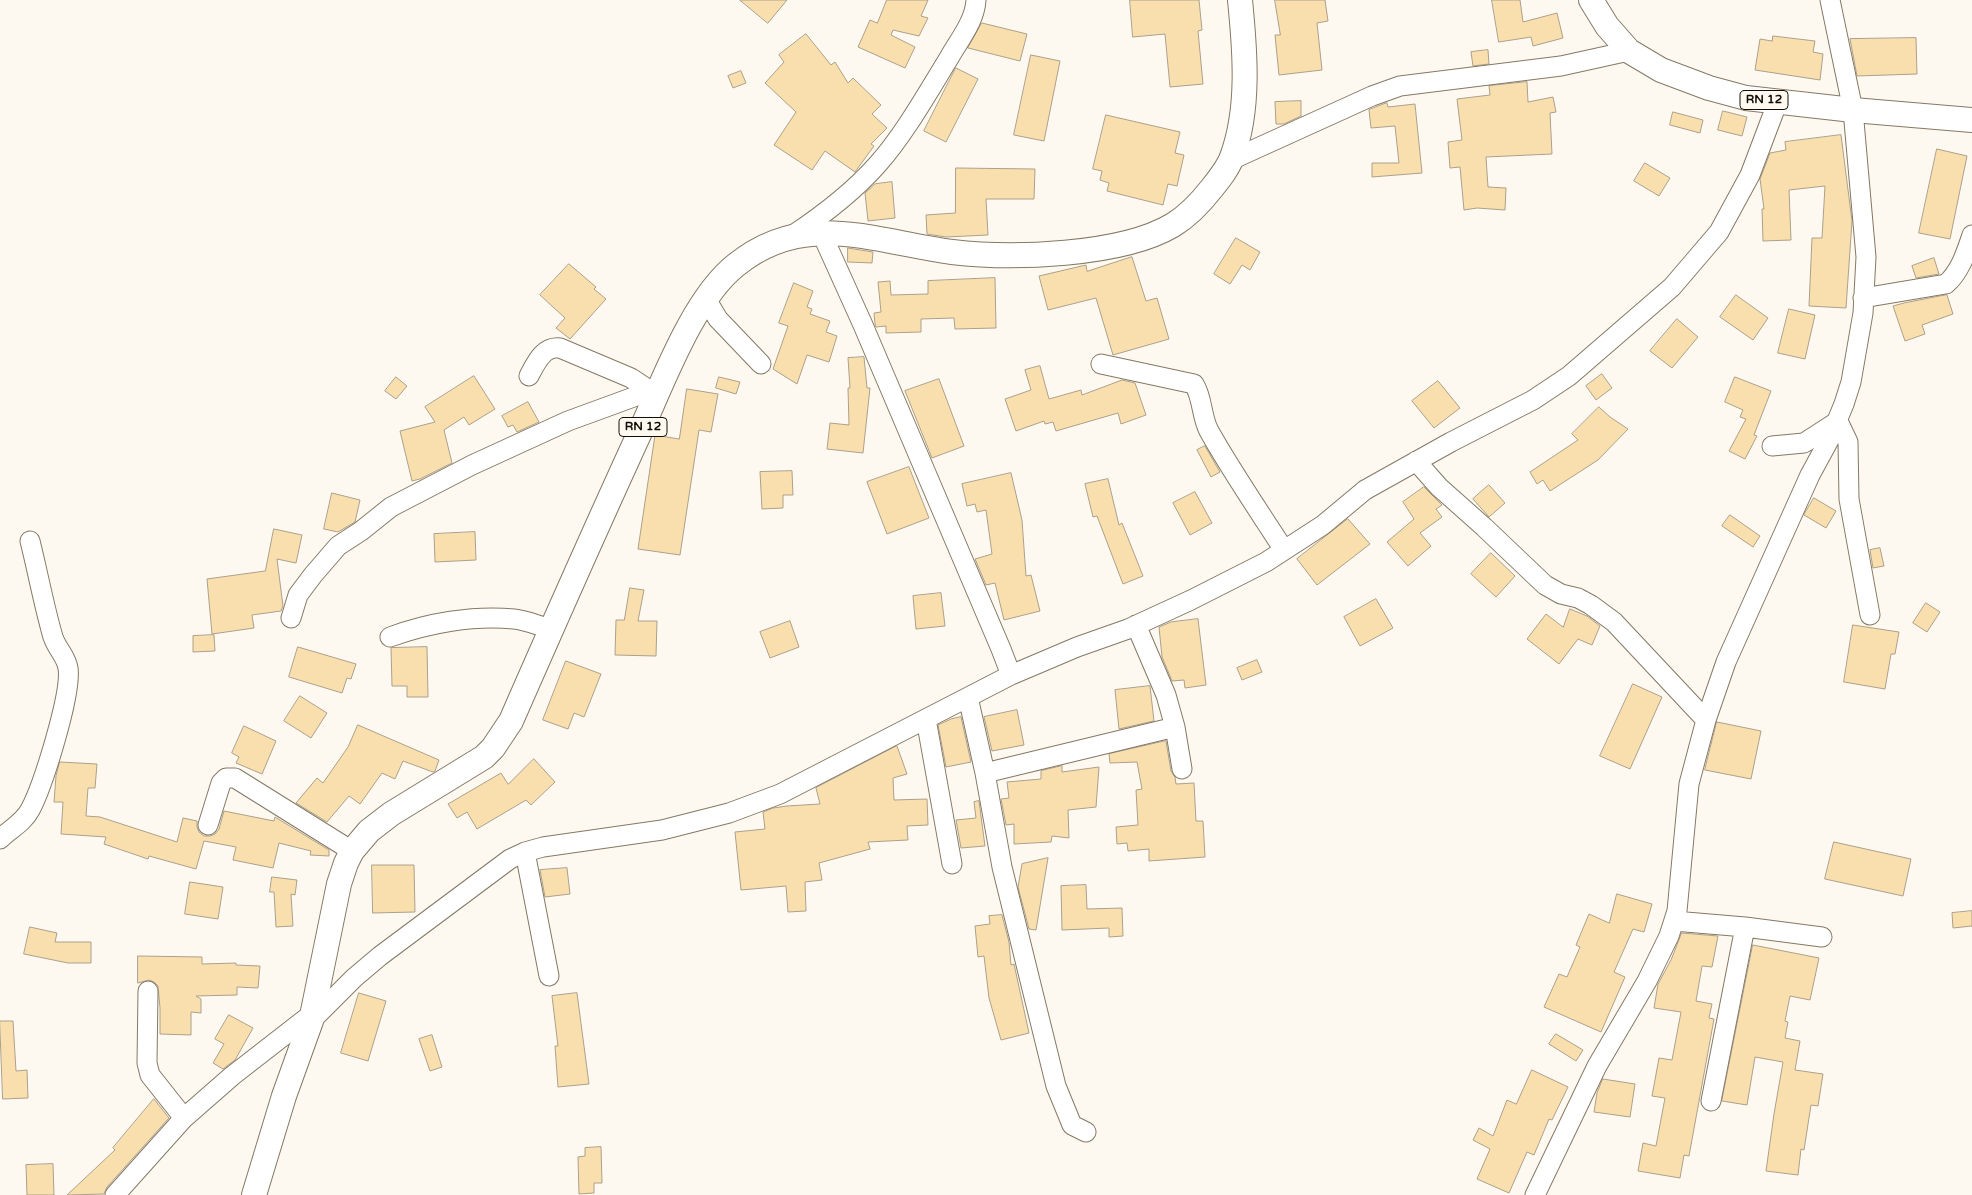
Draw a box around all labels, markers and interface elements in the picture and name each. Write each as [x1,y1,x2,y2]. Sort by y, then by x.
road number: RN 12 [1740,90,1788,110]
road number: RN 12 [619,418,667,437]

